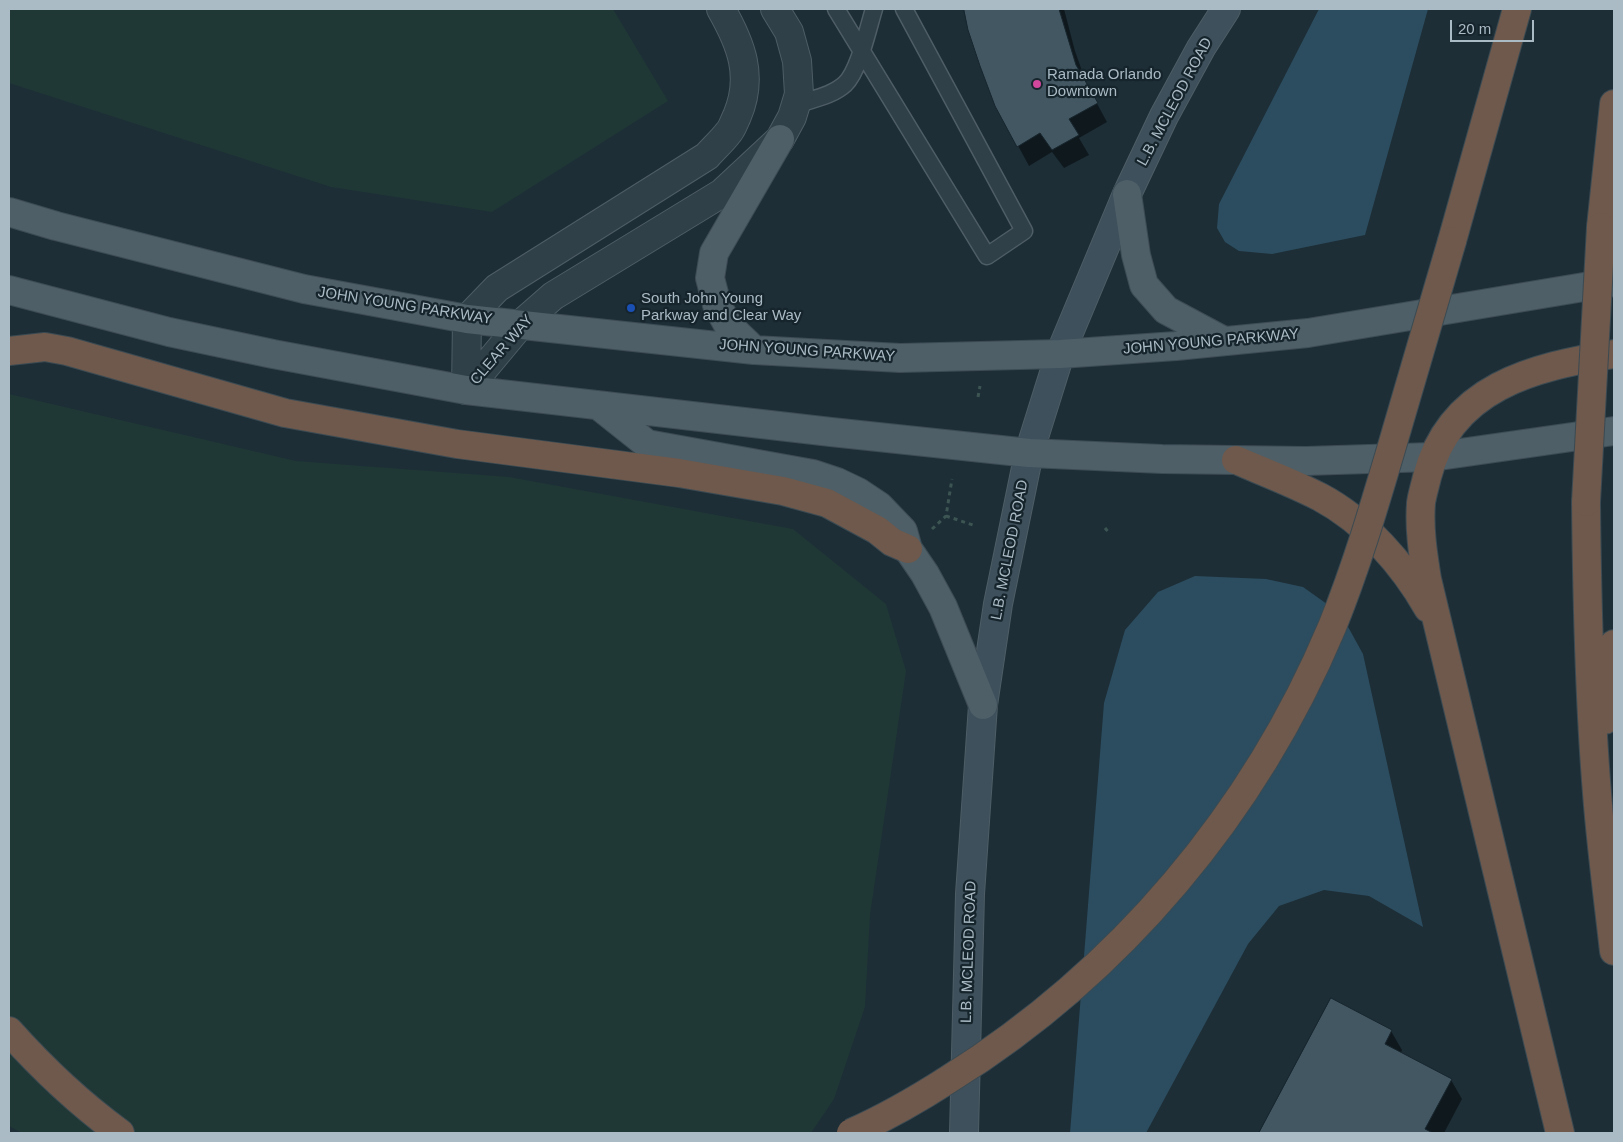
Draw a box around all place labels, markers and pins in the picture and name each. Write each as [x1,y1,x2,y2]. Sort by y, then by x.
place label: Ramada Orlando Downtown [1047,66,1161,101]
marker: Ramada Orlando Downtown [1031,78,1043,90]
place label: South John Young Parkway and Clear Way [641,290,801,325]
marker: South John Young Parkway and Clear Way [625,302,637,314]

